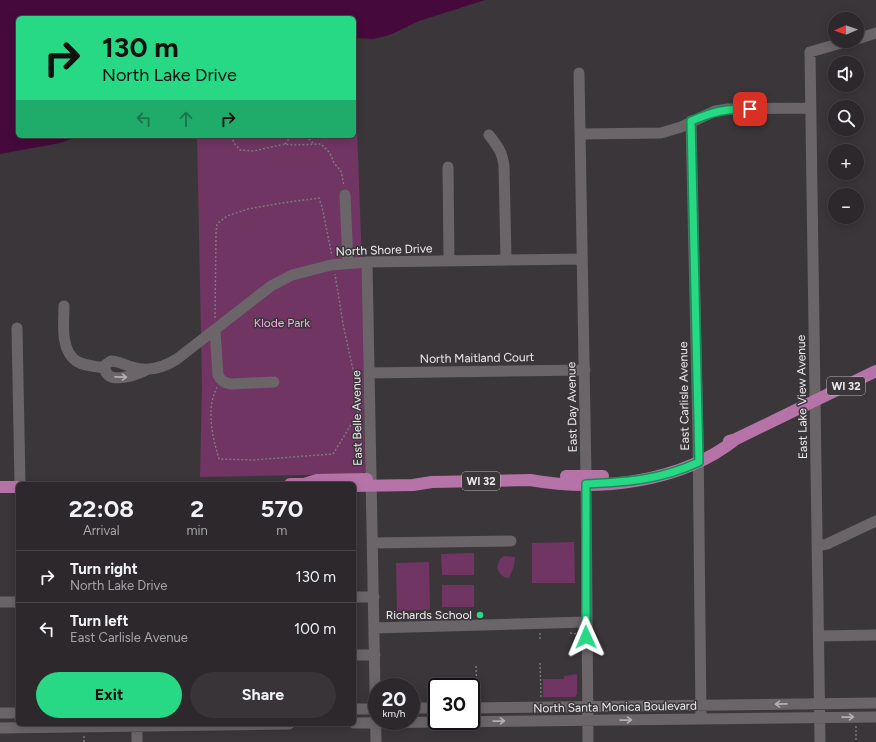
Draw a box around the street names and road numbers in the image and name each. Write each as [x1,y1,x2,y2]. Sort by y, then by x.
street label: North Shore Drive [335,241,433,259]
street label: East Lake View Avenue [794,334,810,459]
street label: East Carlisle Avenue [676,341,692,451]
street label: North Maitland Court [420,350,535,366]
street label: East Day Avenue [564,361,580,452]
street label: East Belle Avenue [349,370,365,466]
road number: WI 32 [827,377,865,395]
road number: WI 32 [462,472,500,490]
street label: North Santa Monica Boulevard [533,699,697,715]

